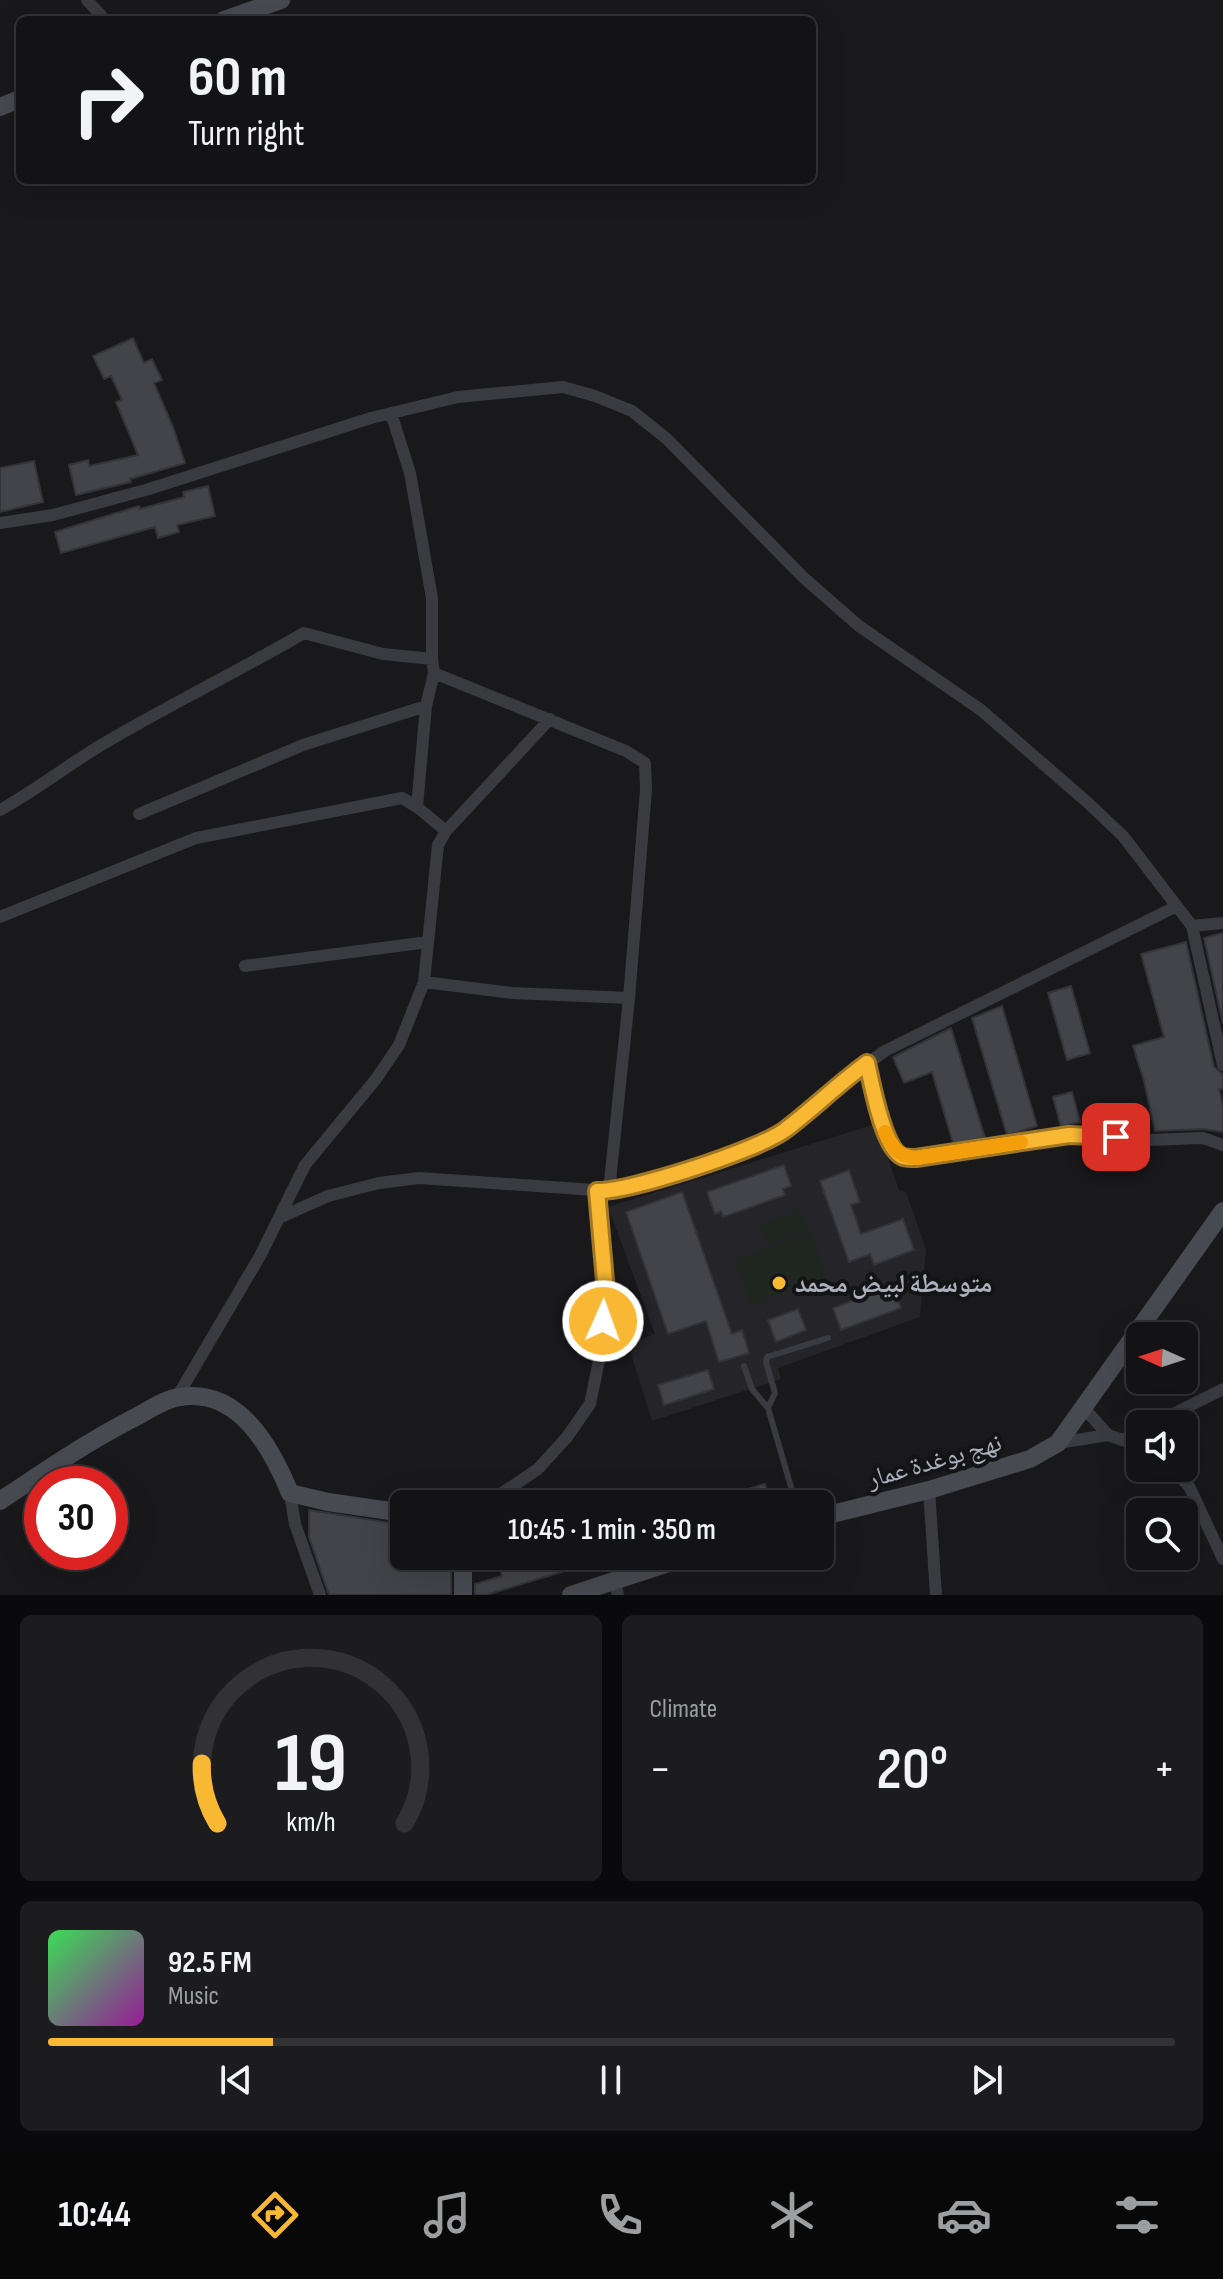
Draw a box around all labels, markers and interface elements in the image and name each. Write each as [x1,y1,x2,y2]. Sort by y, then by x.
text: 60 m [188,45,287,112]
icon: right [56,48,160,152]
text: Turn right [188,113,305,156]
pin [1082,1103,1150,1171]
icon: arrive [1094,1115,1138,1159]
place label: متوسطة لبيض محمد [795,1269,992,1300]
marker: متوسطة لبيض محمد [770,1274,788,1292]
position arrow [561,1279,645,1363]
north arrow [1126,1322,1198,1394]
map controls [1126,1322,1198,1570]
button: sound [1126,1410,1198,1482]
street label: نهج بوغدة عمار [863,1427,1005,1496]
speed limit sign: 30 [24,1466,128,1570]
button: search [1126,1498,1198,1570]
text: 10:45 · 1 min · 350 m [508,1512,716,1548]
text: Climate [650,1694,717,1725]
text: 19 [275,1715,347,1815]
text: 20° [876,1734,948,1806]
text: − [650,1743,671,1796]
text: + [1153,1743,1175,1796]
text: km/h [286,1805,335,1840]
text: 92.5 FM [168,1945,252,1981]
text: Music [168,1981,219,2012]
icon: previous [214,2058,258,2102]
icon: pause [589,2058,633,2102]
icon: next [965,2058,1009,2102]
icon: directions [247,2187,303,2243]
icon: music [419,2187,475,2243]
icon: phone [592,2187,648,2243]
icon: climate [764,2187,820,2243]
icon: car [936,2187,992,2243]
icon: filters [1109,2187,1165,2243]
text: 10:44 [58,2194,131,2237]

